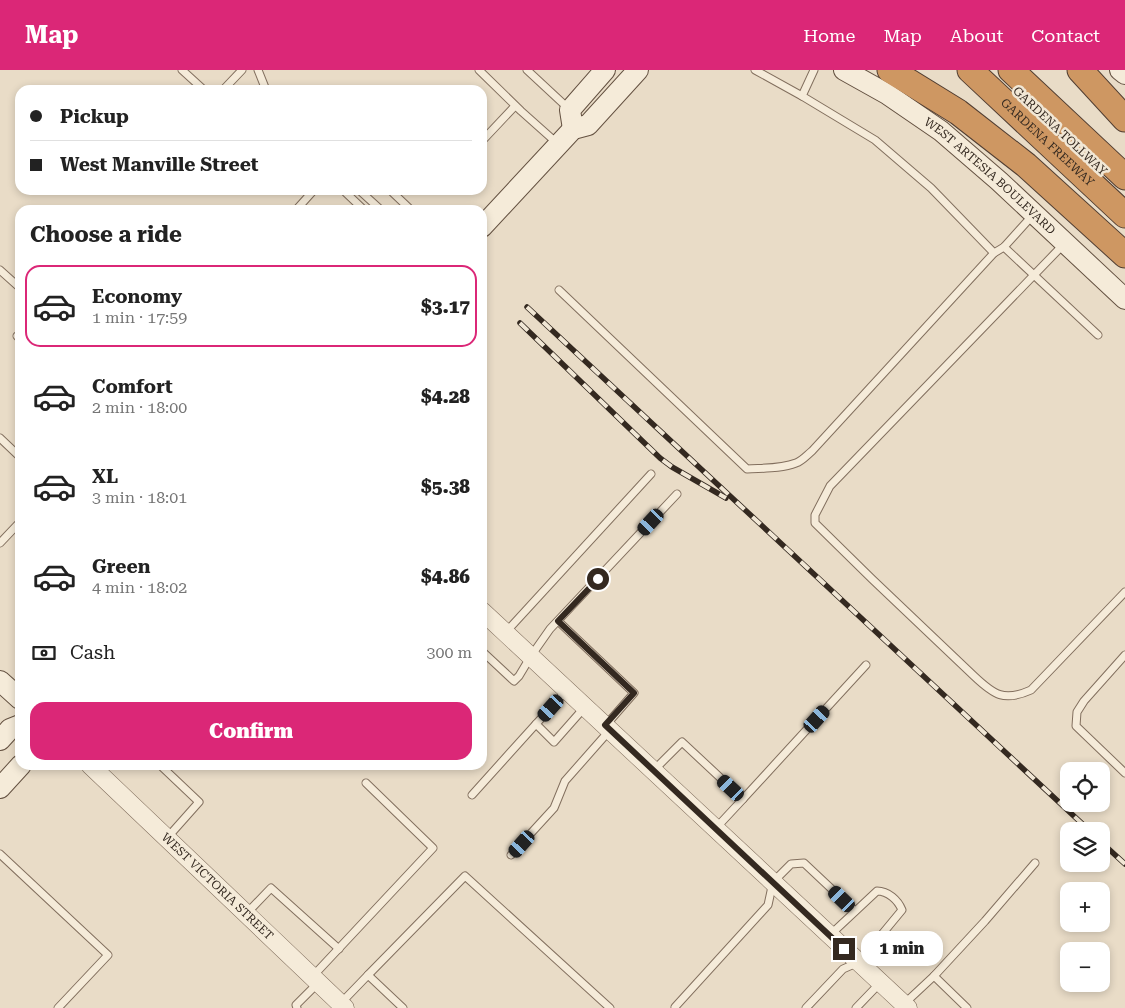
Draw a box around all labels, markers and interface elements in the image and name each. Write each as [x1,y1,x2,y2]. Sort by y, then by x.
text: Map [25,21,79,49]
text: Home [803,25,855,46]
text: Map [883,25,922,46]
text: About [950,25,1003,46]
text: Contact [1031,25,1100,46]
street label: GARDENA TOLLWAY [1010,84,1110,179]
street label: GARDENA FREEWAY [998,95,1098,190]
text: Pickup [60,105,129,128]
street label: WEST ARTESIA BOULEVARD [922,115,1058,237]
text: West Manville Street [60,153,259,176]
text: Choose a ride [30,222,182,247]
icon: car [32,284,77,329]
text: Economy [92,285,182,308]
text: $3.17 [421,295,470,318]
text: 1 min · 17:59 [92,308,187,327]
icon: car [32,374,77,419]
text: Comfort [92,375,173,398]
text: $4.28 [421,385,470,408]
text: 2 min · 18:00 [92,398,187,417]
icon: car [32,464,77,509]
text: XL [92,465,118,488]
text: $5.38 [421,475,470,498]
text: 3 min · 18:01 [92,488,187,507]
car [635,506,666,538]
icon: car [32,554,77,599]
text: Green [92,555,150,578]
text: $4.86 [421,565,470,588]
route start [587,568,609,590]
text: 4 min · 18:02 [92,578,187,597]
icon: cash [30,639,58,667]
text: Cash [70,641,115,664]
text: 300 m [426,643,472,662]
car [535,692,566,724]
button: Confirm [30,702,472,760]
car [801,703,832,735]
map controls [1060,762,1110,992]
button: locate [1060,762,1110,812]
car [714,772,747,804]
button: layers [1060,822,1110,872]
car [506,828,537,860]
street label: WEST VICTORIA STREET [159,830,276,943]
button: + [1060,882,1110,932]
car [825,883,858,915]
callout: 1 min [862,932,944,966]
route end [833,938,855,960]
text: 1 min [880,939,924,958]
button: − [1060,942,1110,992]

